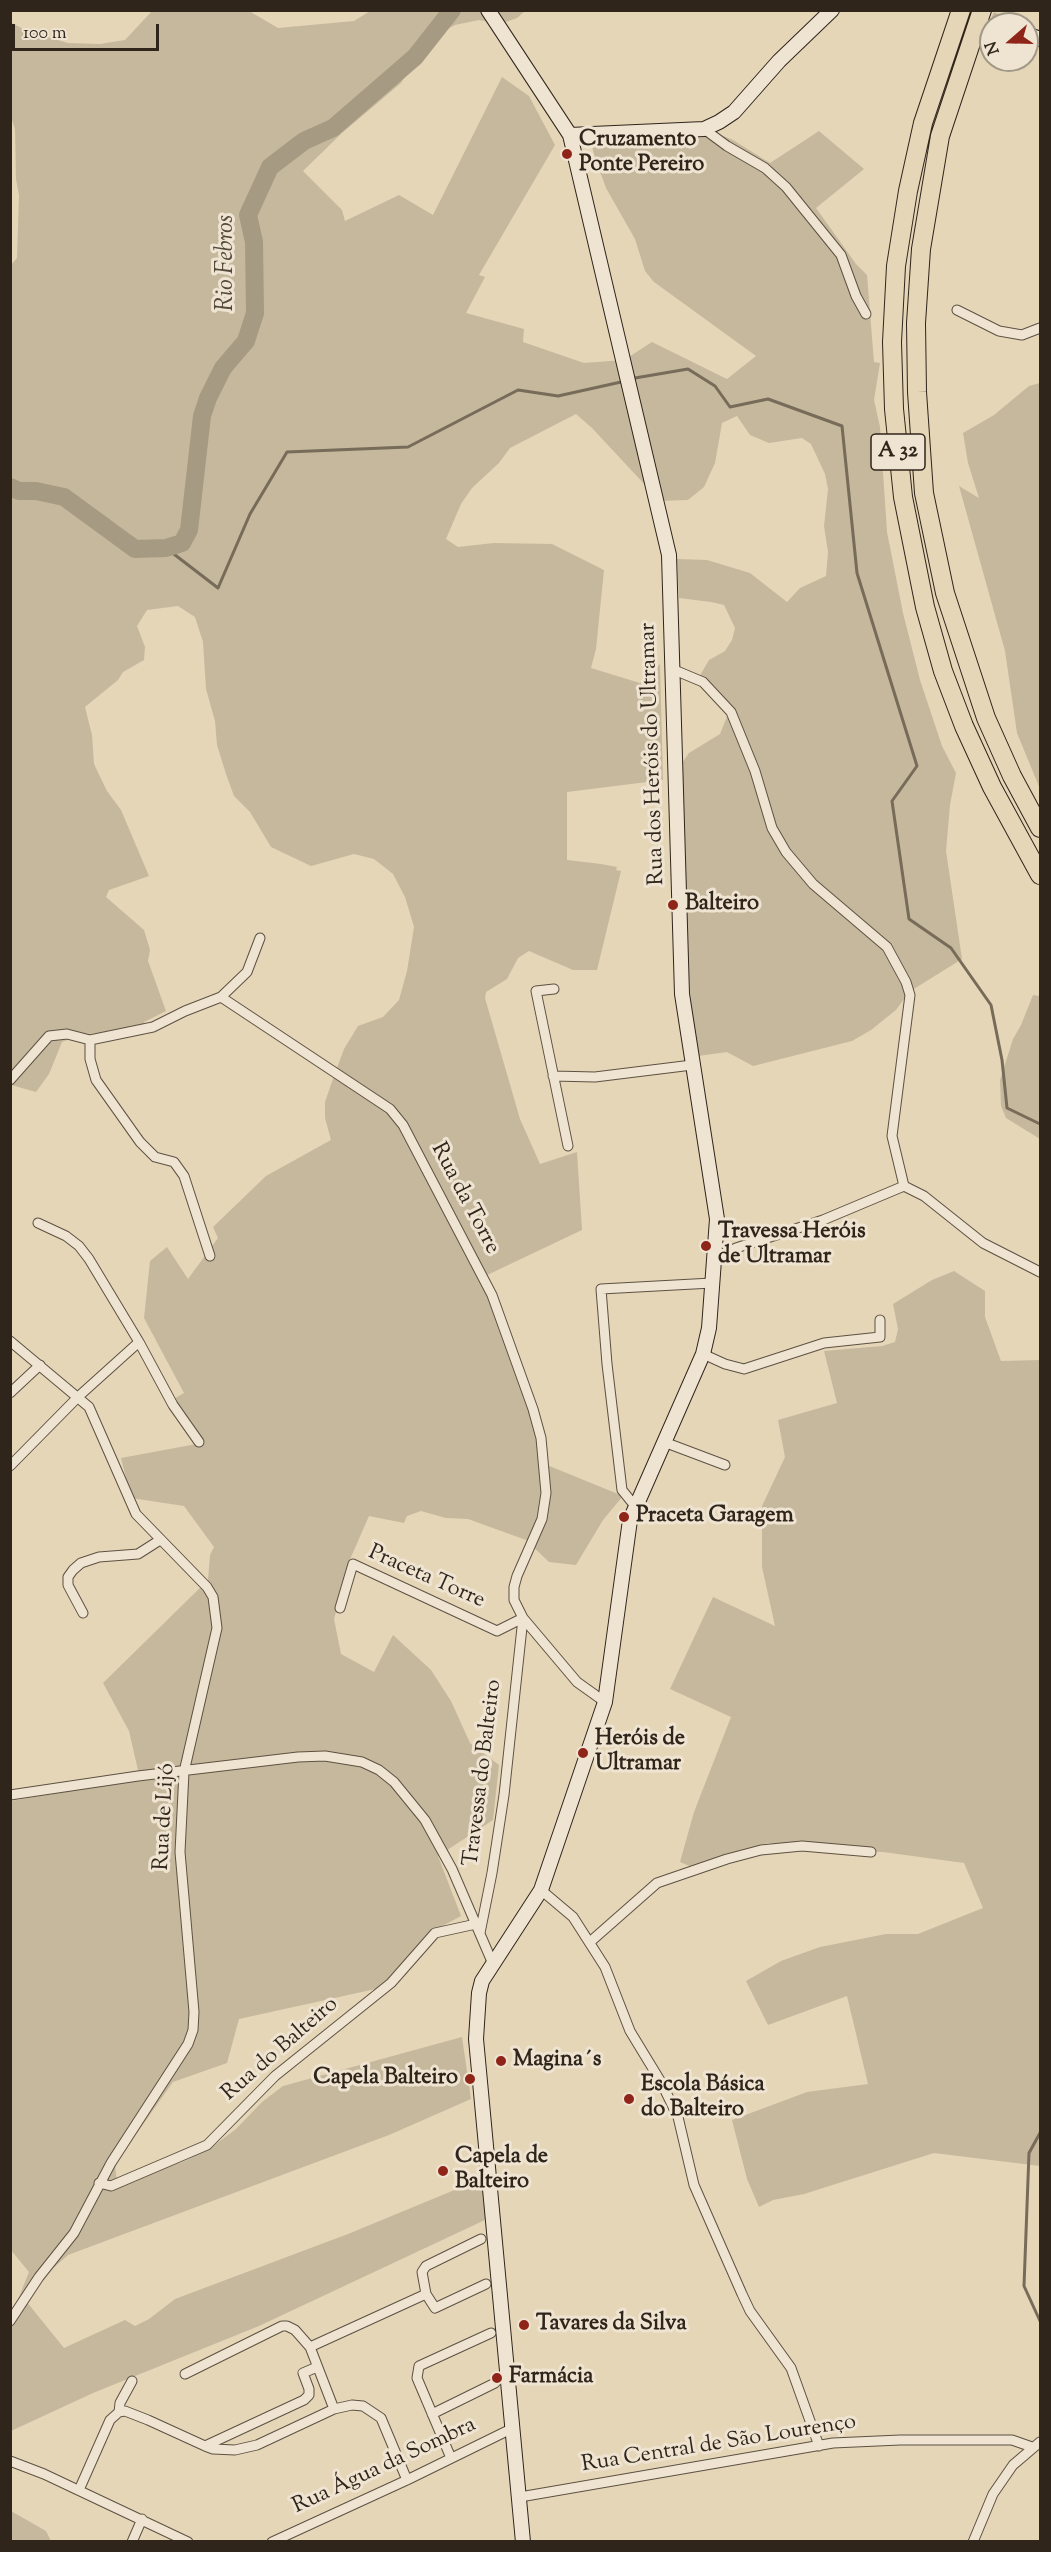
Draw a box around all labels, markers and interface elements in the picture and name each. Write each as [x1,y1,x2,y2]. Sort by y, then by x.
scale bar [15,12,162,50]
north arrow [979,12,1039,72]
text: 100 m [23,21,67,47]
text: N [981,38,1006,58]
place label: Cruzamento Ponte Pereiro [579,128,704,180]
marker: Cruzamento Ponte Pereiro [560,147,574,161]
water label: Rio Febros [214,215,242,311]
road number: A 32 [871,434,925,470]
street label: Rua dos Heróis do Ultramar [636,622,672,886]
place label: Balteiro [685,892,759,918]
marker: Balteiro [666,898,680,912]
street label: Rua da Torre [424,1139,504,1259]
place label: Travessa Heróis de Ultramar [718,1220,866,1272]
marker: Travessa Heróis de Ultramar [699,1239,713,1253]
place label: Praceta Garagem [636,1504,794,1530]
marker: Praceta Garagem [617,1510,631,1524]
street label: Praceta Torre [364,1541,488,1615]
street label: Travessa do Balteiro [459,1678,509,1868]
place label: Heróis de Ultramar [595,1727,685,1778]
marker: Heróis de Ultramar [576,1746,590,1760]
street label: Rua de Lijó [150,1763,182,1871]
street label: Rua do Balteiro [217,1992,345,2108]
place label: Magina´s [513,2048,601,2074]
marker: Magina´s [494,2054,508,2068]
place label: Capela Balteiro [313,2066,458,2092]
marker: Capela Balteiro [463,2072,477,2086]
place label: Escola Básica do Balteiro [641,2073,765,2124]
marker: Escola Básica do Balteiro [622,2092,636,2106]
place label: Capela de Balteiro [455,2145,548,2196]
marker: Capela de Balteiro [436,2164,450,2178]
place label: Tavares da Silva [536,2312,687,2338]
marker: Tavares da Silva [517,2318,531,2332]
place label: Farmácia [509,2365,593,2391]
marker: Farmácia [490,2371,504,2385]
street label: Rua Central de São Lourenço [580,2410,858,2480]
street label: Rua Água da Sombra [289,2413,481,2521]

